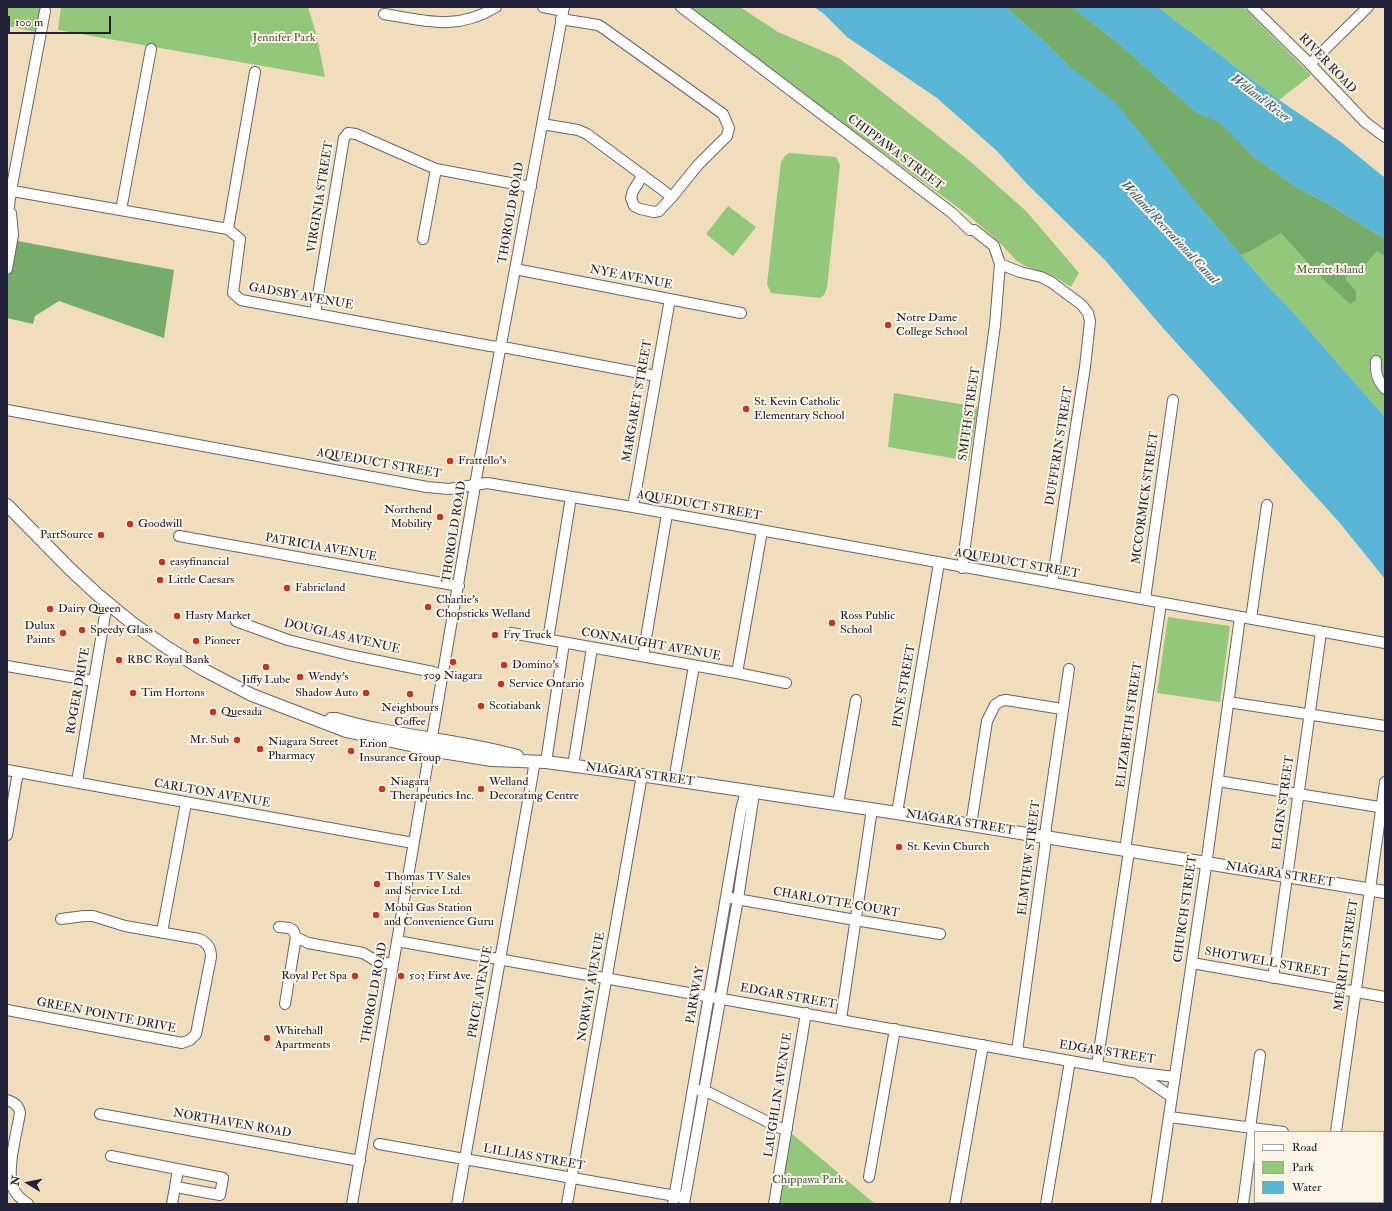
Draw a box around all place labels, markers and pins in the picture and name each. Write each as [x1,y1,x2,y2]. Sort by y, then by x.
place label: Notre Dame College School [896,311,967,339]
marker: Notre Dame College School [883,320,893,330]
place label: St. Kevin Catholic Elementary School [754,395,845,423]
marker: St. Kevin Catholic Elementary School [741,404,751,414]
place label: Frattello's [458,454,506,468]
marker: Frattello's [445,456,455,466]
place label: Northend Mobility [384,503,432,531]
marker: Northend Mobility [435,512,445,522]
place label: Goodwill [138,517,182,531]
marker: Goodwill [125,519,135,529]
place label: PartSource [40,528,93,542]
marker: PartSource [96,530,106,540]
place label: easyfinancial [170,555,229,569]
marker: easyfinancial [157,557,167,567]
place label: Little Caesars [168,573,234,587]
marker: Little Caesars [155,575,165,585]
place label: Fabricland [295,581,345,595]
marker: Fabricland [282,583,292,593]
place label: Charlie's Chopsticks Welland [436,593,530,621]
place label: Dairy Queen [58,602,121,616]
marker: Charlie's Chopsticks Welland [423,602,433,612]
marker: Dairy Queen [45,604,55,614]
place label: Hasty Market [185,609,251,623]
place label: Ross Public School [840,609,895,637]
marker: Hasty Market [172,611,182,621]
marker: Ross Public School [827,618,837,628]
place label: Dulux Paints [24,619,55,647]
place label: Speedy Glass [90,623,153,637]
marker: Speedy Glass [77,625,87,635]
marker: Dulux Paints [58,628,68,638]
place label: Fry Truck [503,628,551,642]
marker: Fry Truck [490,630,500,640]
place label: Pioneer [204,634,241,648]
marker: Pioneer [191,636,201,646]
place label: RBC Royal Bank [127,653,209,667]
marker: RBC Royal Bank [114,655,124,665]
marker: 509 Niagara [448,657,458,667]
place label: Domino's [512,658,559,672]
marker: Domino's [499,660,509,670]
marker: Jiffy Lube [261,662,271,672]
place label: 509 Niagara [423,669,483,683]
place label: Wendy's [308,670,349,684]
marker: Wendy's [295,672,305,682]
place label: Jiffy Lube [242,673,290,687]
place label: Service Ontario [509,677,584,691]
marker: Service Ontario [496,679,506,689]
place label: Tim Hortons [141,686,205,700]
place label: Shadow Auto [295,686,358,700]
marker: Tim Hortons [128,688,138,698]
marker: Shadow Auto [361,688,371,698]
marker: Neighbours Coffee [405,689,415,699]
place label: Scotiabank [489,699,541,713]
place label: Neighbours Coffee [381,701,439,729]
marker: Scotiabank [476,701,486,711]
place label: Quesada [221,705,262,719]
marker: Quesada [208,707,218,717]
place label: Mr. Sub [190,733,229,747]
marker: Mr. Sub [232,735,242,745]
place label: Niagara Street Pharmacy [268,735,338,763]
place label: Erion Insurance Group [359,737,441,765]
marker: Niagara Street Pharmacy [255,744,265,754]
marker: Erion Insurance Group [346,746,356,756]
place label: Niagara Therapeutics Inc. [390,775,474,803]
place label: Welland Decorating Centre [489,775,579,803]
marker: Niagara Therapeutics Inc. [377,784,387,794]
marker: Welland Decorating Centre [476,784,486,794]
place label: St. Kevin Church [907,840,990,854]
marker: St. Kevin Church [894,842,904,852]
place label: Thomas TV Sales and Service Ltd. [385,870,471,898]
marker: Thomas TV Sales and Service Ltd. [372,879,382,889]
place label: Mobil Gas Station and Convenience Guru [384,901,494,929]
marker: Mobil Gas Station and Convenience Guru [371,910,381,920]
place label: Royal Pet Spa [281,969,347,983]
place label: 503 First Ave. [409,969,473,983]
marker: Royal Pet Spa [350,971,360,981]
marker: 503 First Ave. [396,971,406,981]
place label: Whitehall Apartments [275,1024,330,1052]
marker: Whitehall Apartments [262,1033,272,1043]

